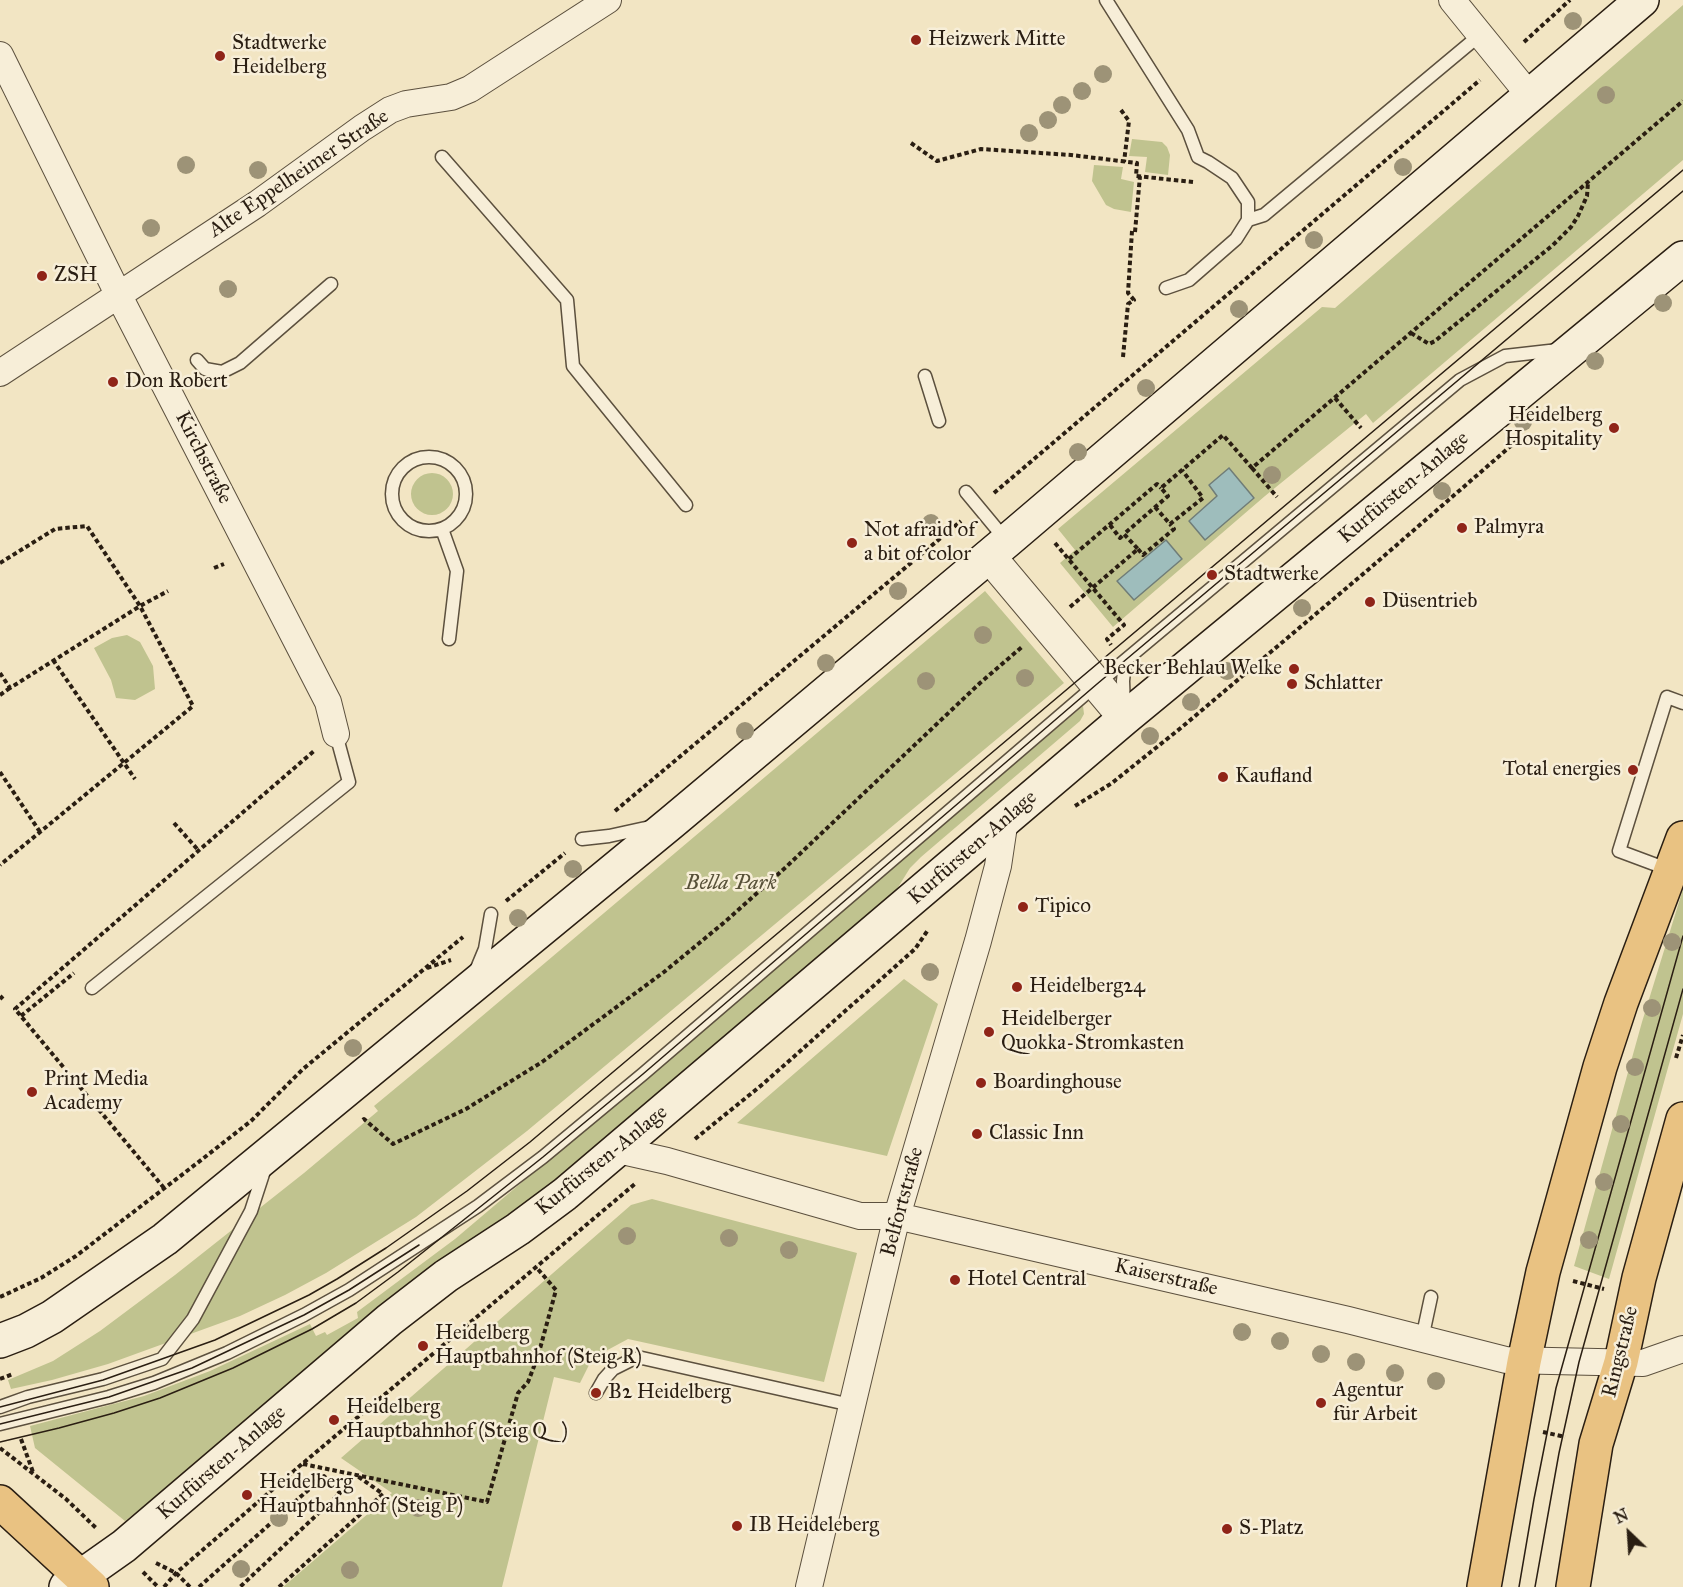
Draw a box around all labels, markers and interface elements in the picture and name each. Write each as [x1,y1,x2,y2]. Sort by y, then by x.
place label: Heizwerk Mitte [928,27,1065,53]
place label: Stadtwerke Heidelberg [232,31,327,81]
marker: Heizwerk Mitte [909,33,923,47]
marker: Stadtwerke Heidelberg [213,49,227,63]
street label: Alte Eppelheimer Straße [204,104,394,244]
place label: ZSH [54,263,97,289]
marker: ZSH [35,269,49,283]
place label: Don Robert [125,369,228,395]
marker: Don Robert [106,375,120,389]
place label: Heidelberg Hospitality [1505,403,1602,453]
street label: Kirchstraße [169,408,237,508]
marker: Heidelberg Hospitality [1607,421,1621,435]
street label: Kurfürsten-Anlage [1334,426,1474,550]
place label: Palmyra [1474,515,1544,541]
place label: Not afraid of a bit of color [864,518,975,568]
marker: Palmyra [1455,521,1469,535]
marker: Not afraid of a bit of color [845,536,859,550]
place label: Stadtwerke [1224,562,1319,588]
marker: Stadtwerke [1205,568,1219,582]
place label: Düsentrieb [1382,589,1477,615]
marker: Düsentrieb [1363,595,1377,609]
place label: Becker Behlau Welke [1103,656,1282,682]
marker: Becker Behlau Welke [1287,662,1301,676]
place label: Schlatter [1304,671,1383,697]
marker: Schlatter [1285,677,1299,691]
place label: Total energies [1503,757,1621,783]
marker: Total energies [1626,763,1640,777]
place label: Kaufland [1235,764,1313,790]
marker: Kaufland [1216,770,1230,784]
street label: Kurfürsten-Anlage [904,785,1042,911]
park label: Bella Park [685,871,777,897]
place label: Tipico [1035,894,1091,920]
marker: Tipico [1016,900,1030,914]
place label: Heidelberg24 [1029,974,1145,1000]
marker: Heidelberg24 [1010,980,1024,994]
place label: Heidelberger Quokka-Stromkasten [1001,1007,1184,1057]
marker: Heidelberger Quokka-Stromkasten [982,1025,996,1039]
place label: Print Media Academy [44,1067,148,1117]
place label: Boardinghouse [993,1070,1122,1096]
marker: Boardinghouse [974,1076,988,1090]
marker: Print Media Academy [25,1085,39,1099]
street label: Kurfürsten-Anlage [531,1100,673,1222]
place label: Classic Inn [989,1121,1084,1147]
marker: Classic Inn [970,1127,984,1141]
street label: Belfortstraße [876,1144,930,1260]
street label: Kaiserstraße [1112,1254,1220,1302]
place label: Hotel Central [967,1267,1086,1293]
marker: Hotel Central [948,1273,962,1287]
street label: Ringstraße [1598,1304,1644,1400]
place label: Heidelberg Hauptbahnhof (Steig R) [435,1321,642,1371]
marker: Heidelberg Hauptbahnhof (Steig R) [416,1339,430,1353]
place label: Agentur für Arbeit [1333,1378,1418,1428]
place label: B2 Heidelberg [608,1380,731,1406]
marker: B2 Heidelberg [589,1386,603,1400]
place label: Heidelberg Hauptbahnhof (Steig Q) [346,1395,568,1445]
marker: Agentur für Arbeit [1314,1396,1328,1410]
street label: Kurfürsten-Anlage [153,1400,291,1526]
marker: Heidelberg Hauptbahnhof (Steig Q) [327,1413,341,1427]
place label: Heidelberg Hauptbahnhof (Steig P) [259,1470,463,1520]
marker: Heidelberg Hauptbahnhof (Steig P) [240,1488,254,1502]
north arrow [1599,1503,1659,1563]
text: N [1611,1505,1631,1528]
place label: IB Heideleberg [749,1513,879,1539]
place label: S-Platz [1239,1516,1303,1542]
marker: IB Heideleberg [730,1519,744,1533]
marker: S-Platz [1220,1522,1234,1536]

